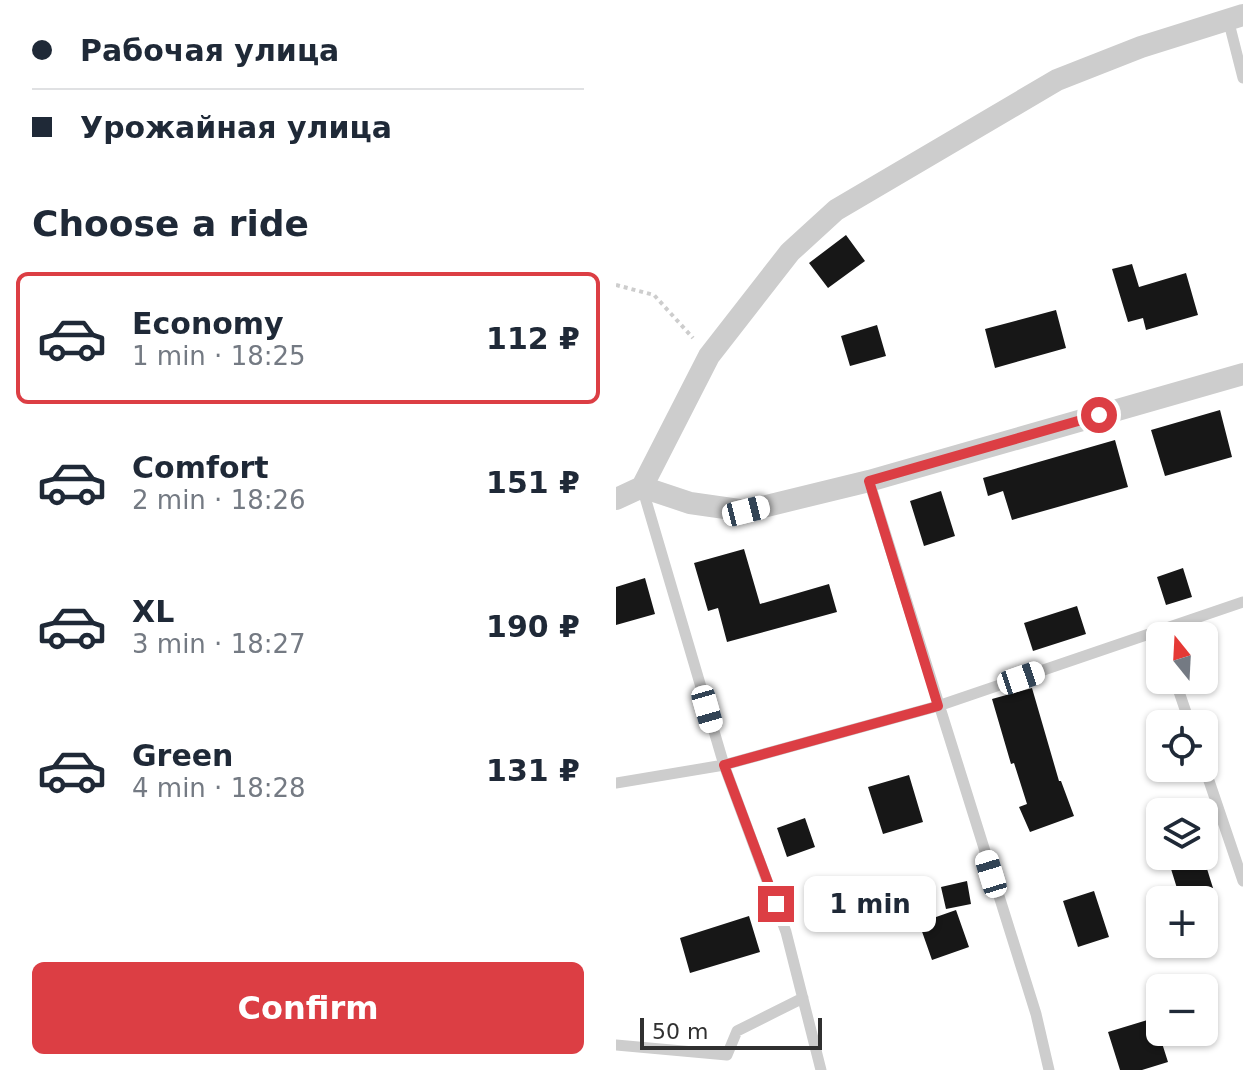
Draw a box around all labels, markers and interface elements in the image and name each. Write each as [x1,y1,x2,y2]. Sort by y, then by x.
text: Рабочая улица [80,33,339,68]
text: Урожайная улица [80,110,392,145]
text: Choose a ride [32,203,309,244]
icon: car [36,302,108,374]
text: Economy [132,306,284,341]
text: 112 ₽ [486,321,580,356]
text: 1 min · 18:25 [132,341,306,371]
route start [1081,397,1117,433]
icon: car [36,446,108,518]
text: Comfort [132,450,269,485]
text: 151 ₽ [486,465,580,500]
text: 2 min · 18:26 [132,485,306,515]
car [720,494,772,528]
icon: car [36,590,108,662]
text: XL [132,594,174,629]
text: 190 ₽ [486,609,580,644]
north arrow [1146,622,1218,694]
map controls [1146,622,1218,1046]
text: 3 min · 18:27 [132,629,306,659]
car [994,659,1048,697]
car [689,683,725,735]
button: locate [1146,710,1218,782]
icon: car [36,734,108,806]
text: Green [132,738,233,773]
text: 131 ₽ [486,753,580,788]
text: 4 min · 18:28 [132,773,306,803]
button: layers [1146,798,1218,870]
car [973,848,1009,900]
callout: 1 min [804,876,936,932]
route end [758,886,794,922]
button: + [1146,886,1218,958]
text: 1 min [829,889,911,919]
button: Confirm [32,962,584,1054]
button: − [1146,974,1218,1046]
scale bar [640,1014,822,1050]
text: 50 m [652,1019,708,1044]

